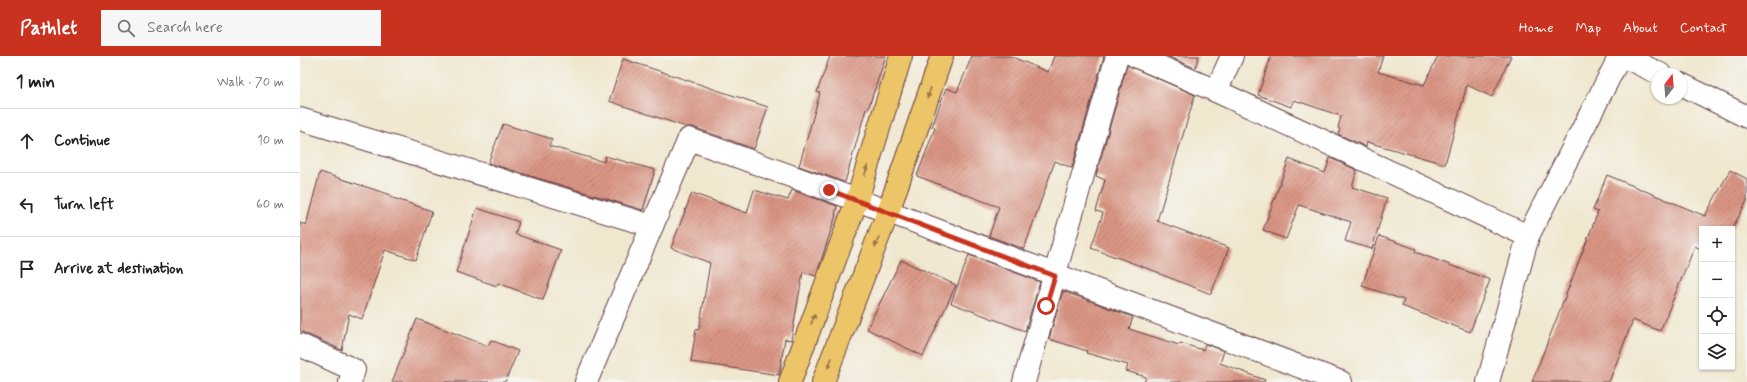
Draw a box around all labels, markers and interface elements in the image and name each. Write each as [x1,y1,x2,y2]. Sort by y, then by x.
search box [101,10,381,46]
text: Pathlet [20,16,77,41]
icon: search [115,17,137,39]
text: Search here [147,18,223,38]
text: Home [1519,19,1553,37]
text: Map [1575,19,1601,37]
text: About [1623,19,1658,37]
text: Contact [1680,19,1727,37]
north arrow [1651,68,1687,104]
text: 1 min [16,71,55,93]
text: Walk · 70 m [217,74,284,91]
one-way arrow [926,87,932,99]
icon: ahead [16,130,38,152]
text: Continue [54,131,110,151]
text: 10 m [257,132,284,149]
one-way arrow [864,164,870,176]
route end [820,181,838,199]
icon: left [16,194,38,216]
text: Turn left [54,195,114,215]
text: 60 m [256,196,284,213]
map controls [1699,226,1735,370]
button: + [1699,226,1735,262]
one-way arrow [873,236,879,248]
icon: arrive [16,258,38,280]
text: Arrive at destination [54,259,183,279]
button: − [1699,262,1735,298]
route start [1037,297,1055,315]
button: locate [1699,298,1735,334]
one-way arrow [811,313,817,325]
button: layers [1699,334,1735,370]
one-way arrow [827,358,833,370]

